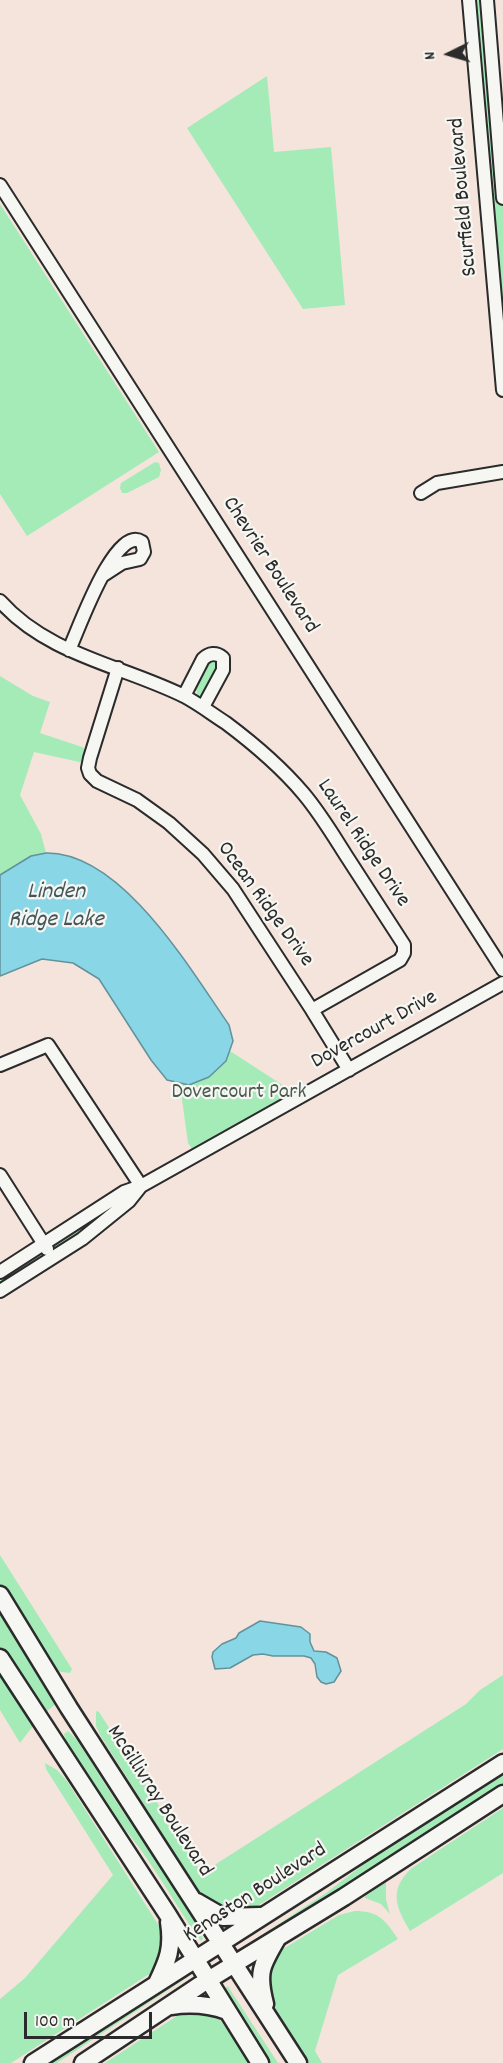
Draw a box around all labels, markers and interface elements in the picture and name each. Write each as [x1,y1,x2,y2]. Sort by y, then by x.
north arrow [419,24,479,84]
text: N [419,51,442,61]
street label: Scurfield Boulevard [445,117,485,277]
street label: Chevrier Boulevard [215,493,323,639]
street label: Laurel Ridge Drive [309,775,415,913]
street label: Ocean Ridge Drive [210,837,318,973]
water label: Linden Ridge Lake [8,880,104,936]
street label: Dovercourt Drive [307,986,443,1076]
park label: Dovercourt Park [171,1081,307,1107]
street label: McGillivray Boulevard [99,1721,217,1883]
street label: Kenaston Boulevard [180,1838,332,1950]
scale bar [27,2000,154,2038]
text: 100 m [35,2010,75,2035]

